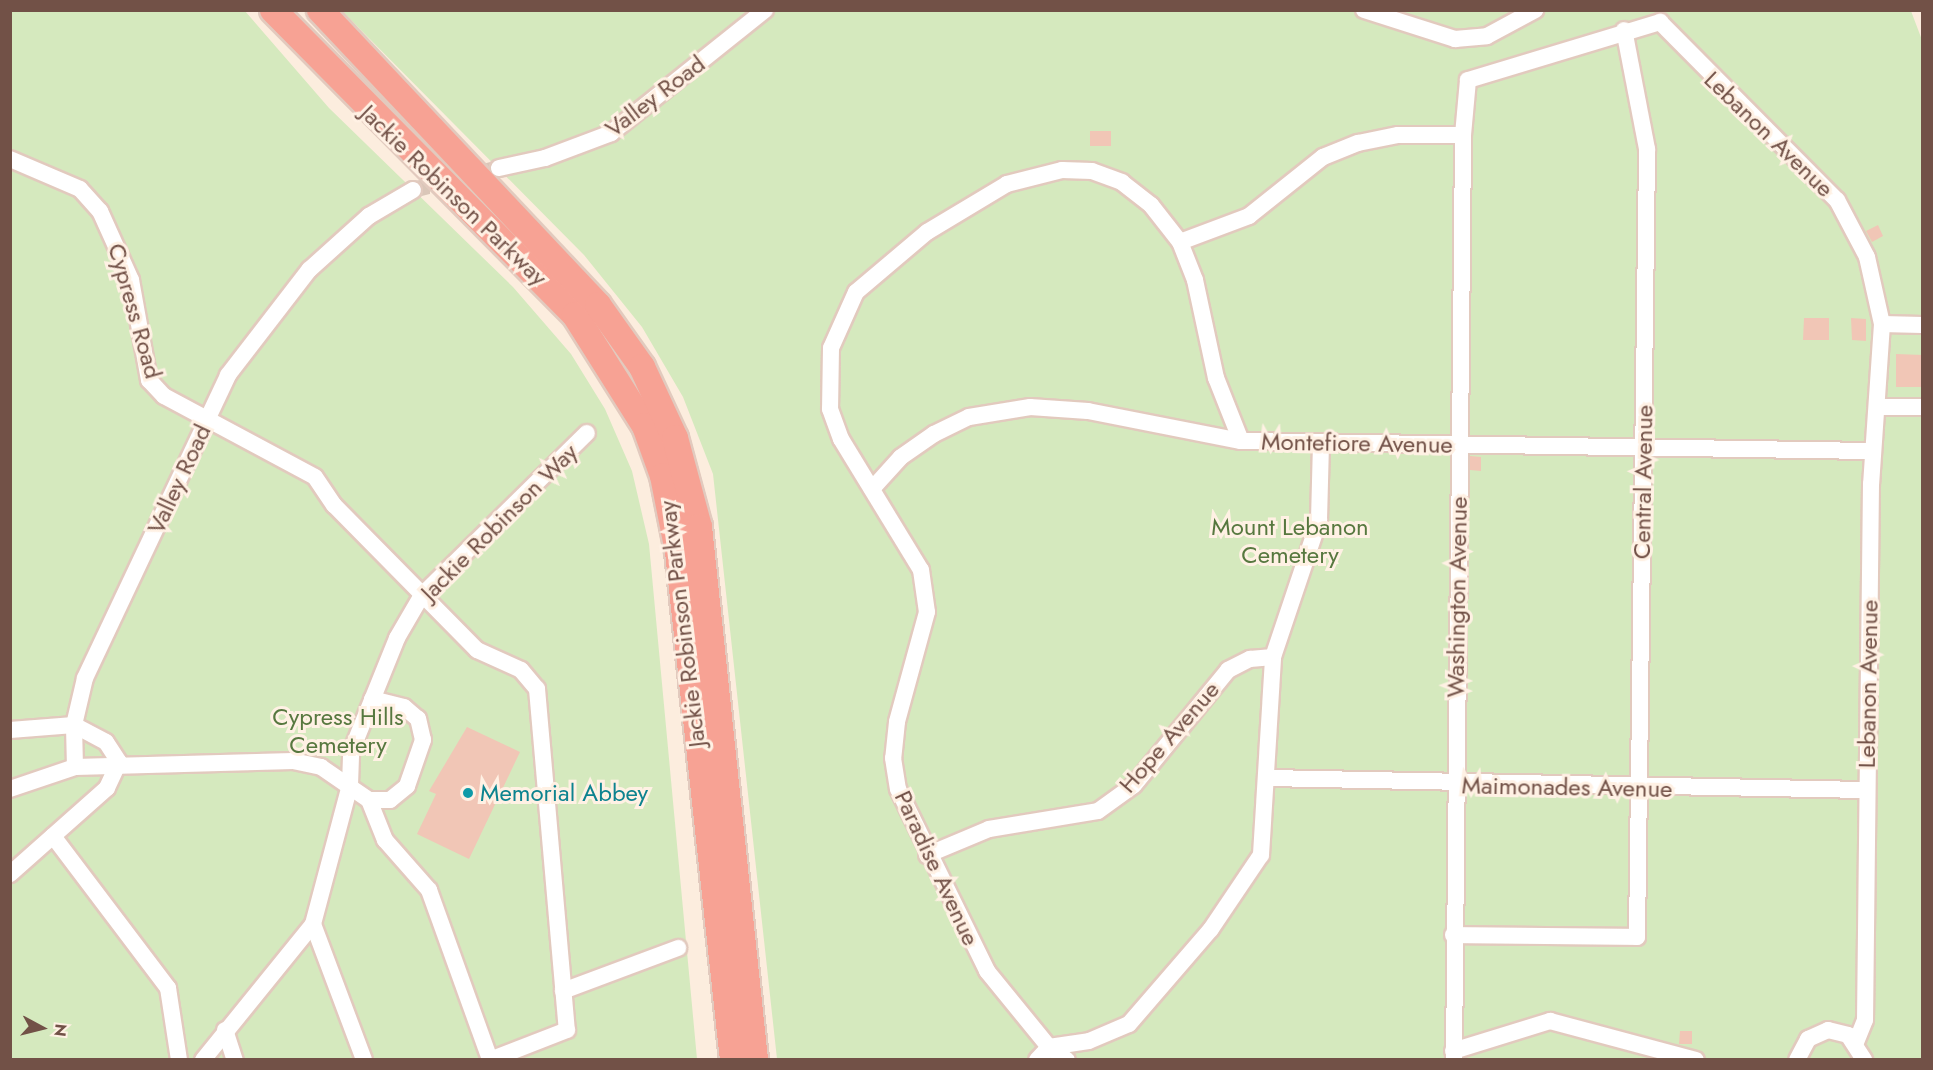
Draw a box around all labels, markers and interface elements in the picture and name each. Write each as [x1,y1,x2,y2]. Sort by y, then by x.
street label: Valley Road [599,49,711,143]
street label: Lebanon Avenue [1698,65,1840,203]
street label: Jackie Robinson Parkway [355,98,553,292]
street label: Cypress Road [102,240,168,382]
street label: Central Avenue [1627,405,1659,559]
street label: Valley Road [141,420,217,538]
street label: Montefiore Avenue [1261,427,1453,459]
street label: Jackie Robinson Way [415,438,583,606]
street label: Washington Avenue [1441,496,1473,698]
street label: Jackie Robinson Parkway [653,499,711,749]
park label: Mount Lebanon Cemetery [1211,513,1369,569]
street label: Lebanon Avenue [1852,599,1884,769]
street label: Hope Avenue [1113,675,1225,799]
park label: Cypress Hills Cemetery [272,703,404,759]
street label: Maimonades Avenue [1461,771,1673,803]
place label: Memorial Abbey [480,779,648,807]
marker: Memorial Abbey [461,786,475,800]
street label: Paradise Avenue [889,786,985,950]
north arrow [12,998,72,1058]
text: N [48,1023,73,1038]

